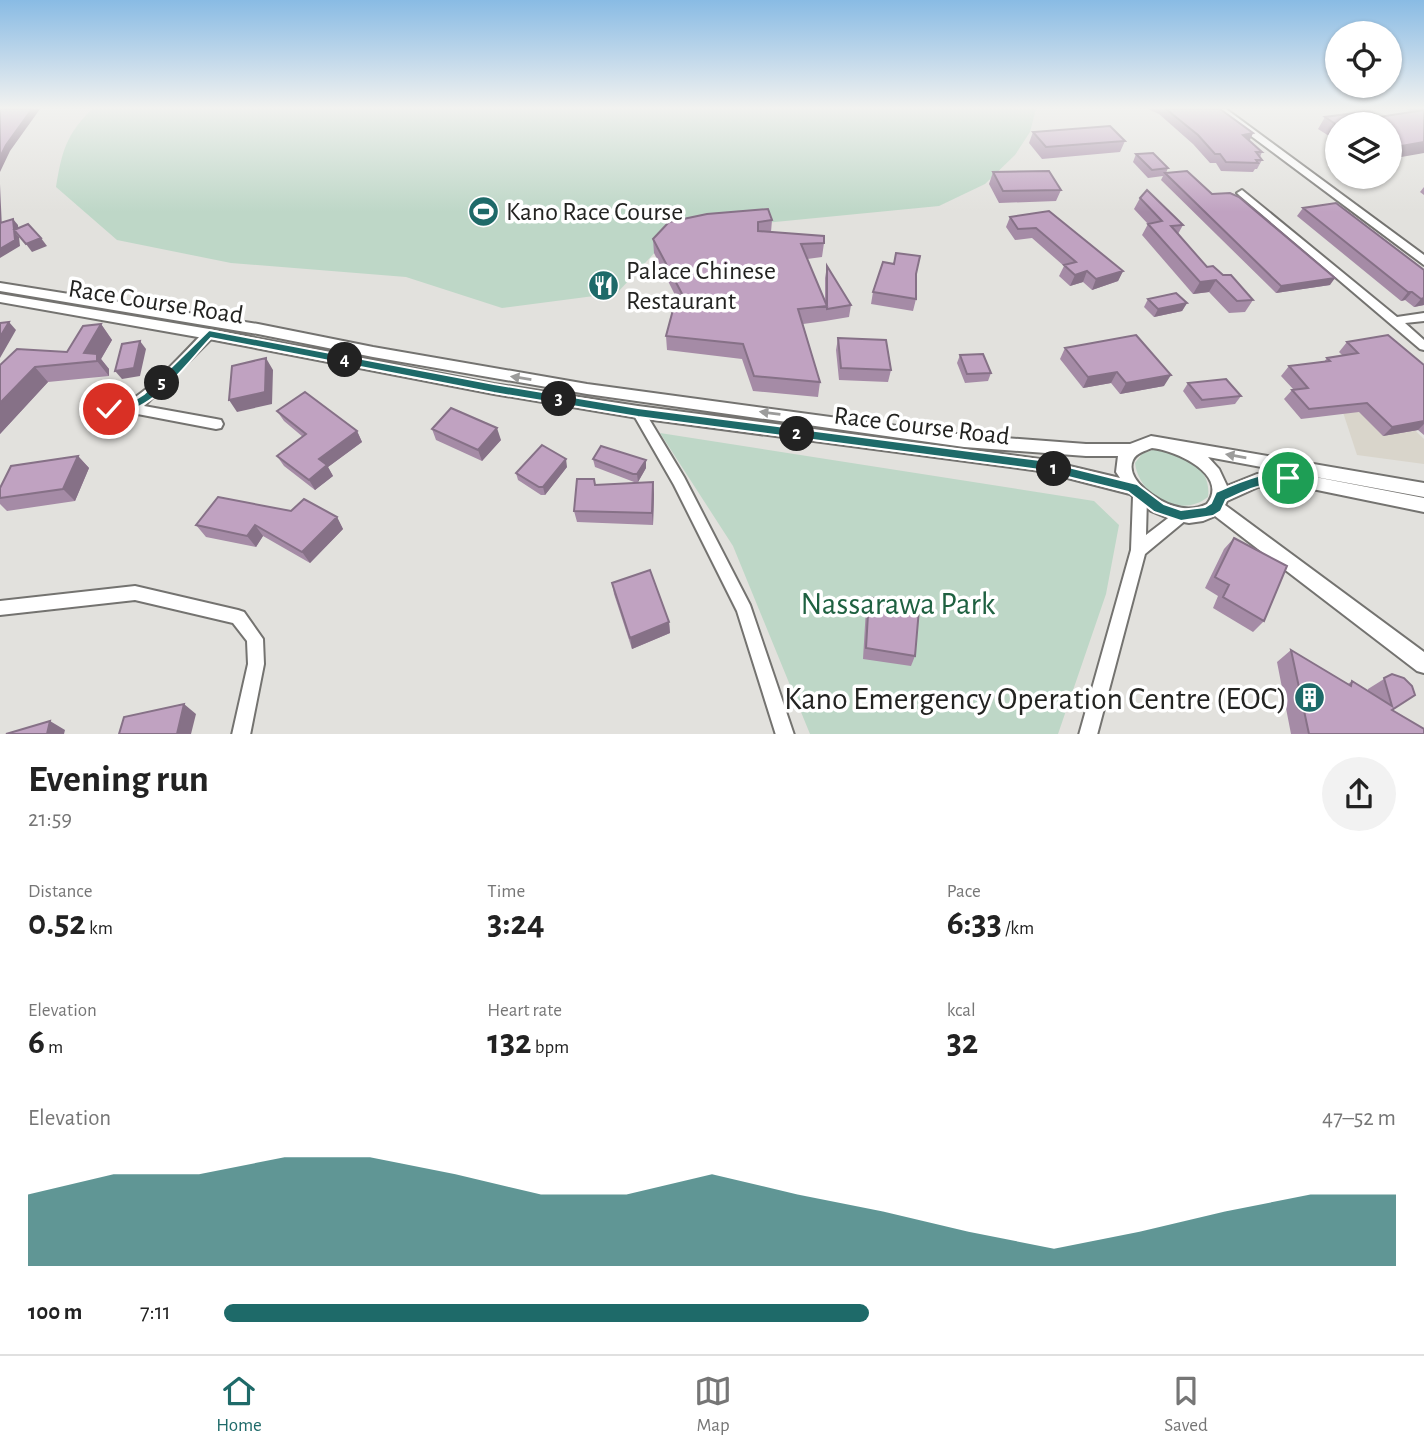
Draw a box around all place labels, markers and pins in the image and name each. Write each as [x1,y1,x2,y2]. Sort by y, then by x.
sports icon: Kano Race Course [466,194,500,228]
place label: Kano Race Course [506,199,683,225]
place label: Palace Chinese Restaurant [626,258,776,314]
restaurant icon: Palace Chinese Restaurant [586,268,620,302]
pin: 4 [328,342,362,378]
pin: 5 [144,366,180,400]
pin [79,379,139,439]
pin: 3 [542,382,576,416]
pin: 2 [780,416,814,452]
pin [1258,448,1318,508]
pin: 1 [1036,452,1072,486]
building icon: Kano Emergency Operation Centre (EOC) [1293,681,1327,715]
place label: Kano Emergency Operation Centre (EOC) [784,683,1287,715]

